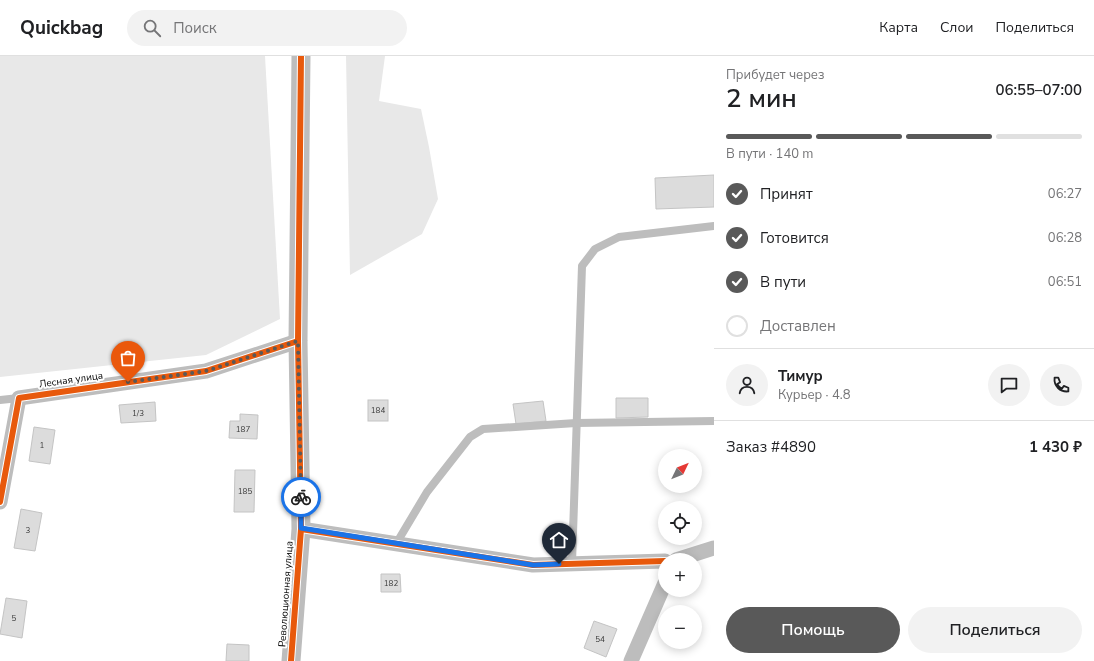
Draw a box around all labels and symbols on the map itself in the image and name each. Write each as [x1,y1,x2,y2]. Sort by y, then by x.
pin [111,341,145,382]
street label: Лесная улица [38,369,104,391]
house number: 184 [371,405,385,416]
house number: 1/3 [132,408,144,419]
house number: 187 [236,424,250,435]
house number: 1 [40,440,45,451]
north arrow [658,449,702,493]
courier [281,477,321,517]
house number: 185 [238,486,252,497]
pin [542,523,576,564]
house number: 3 [26,525,31,536]
street label: Революционная улица [275,540,297,648]
house number: 182 [384,578,398,589]
house number: 5 [12,613,17,624]
house number: 54 [595,634,605,645]

